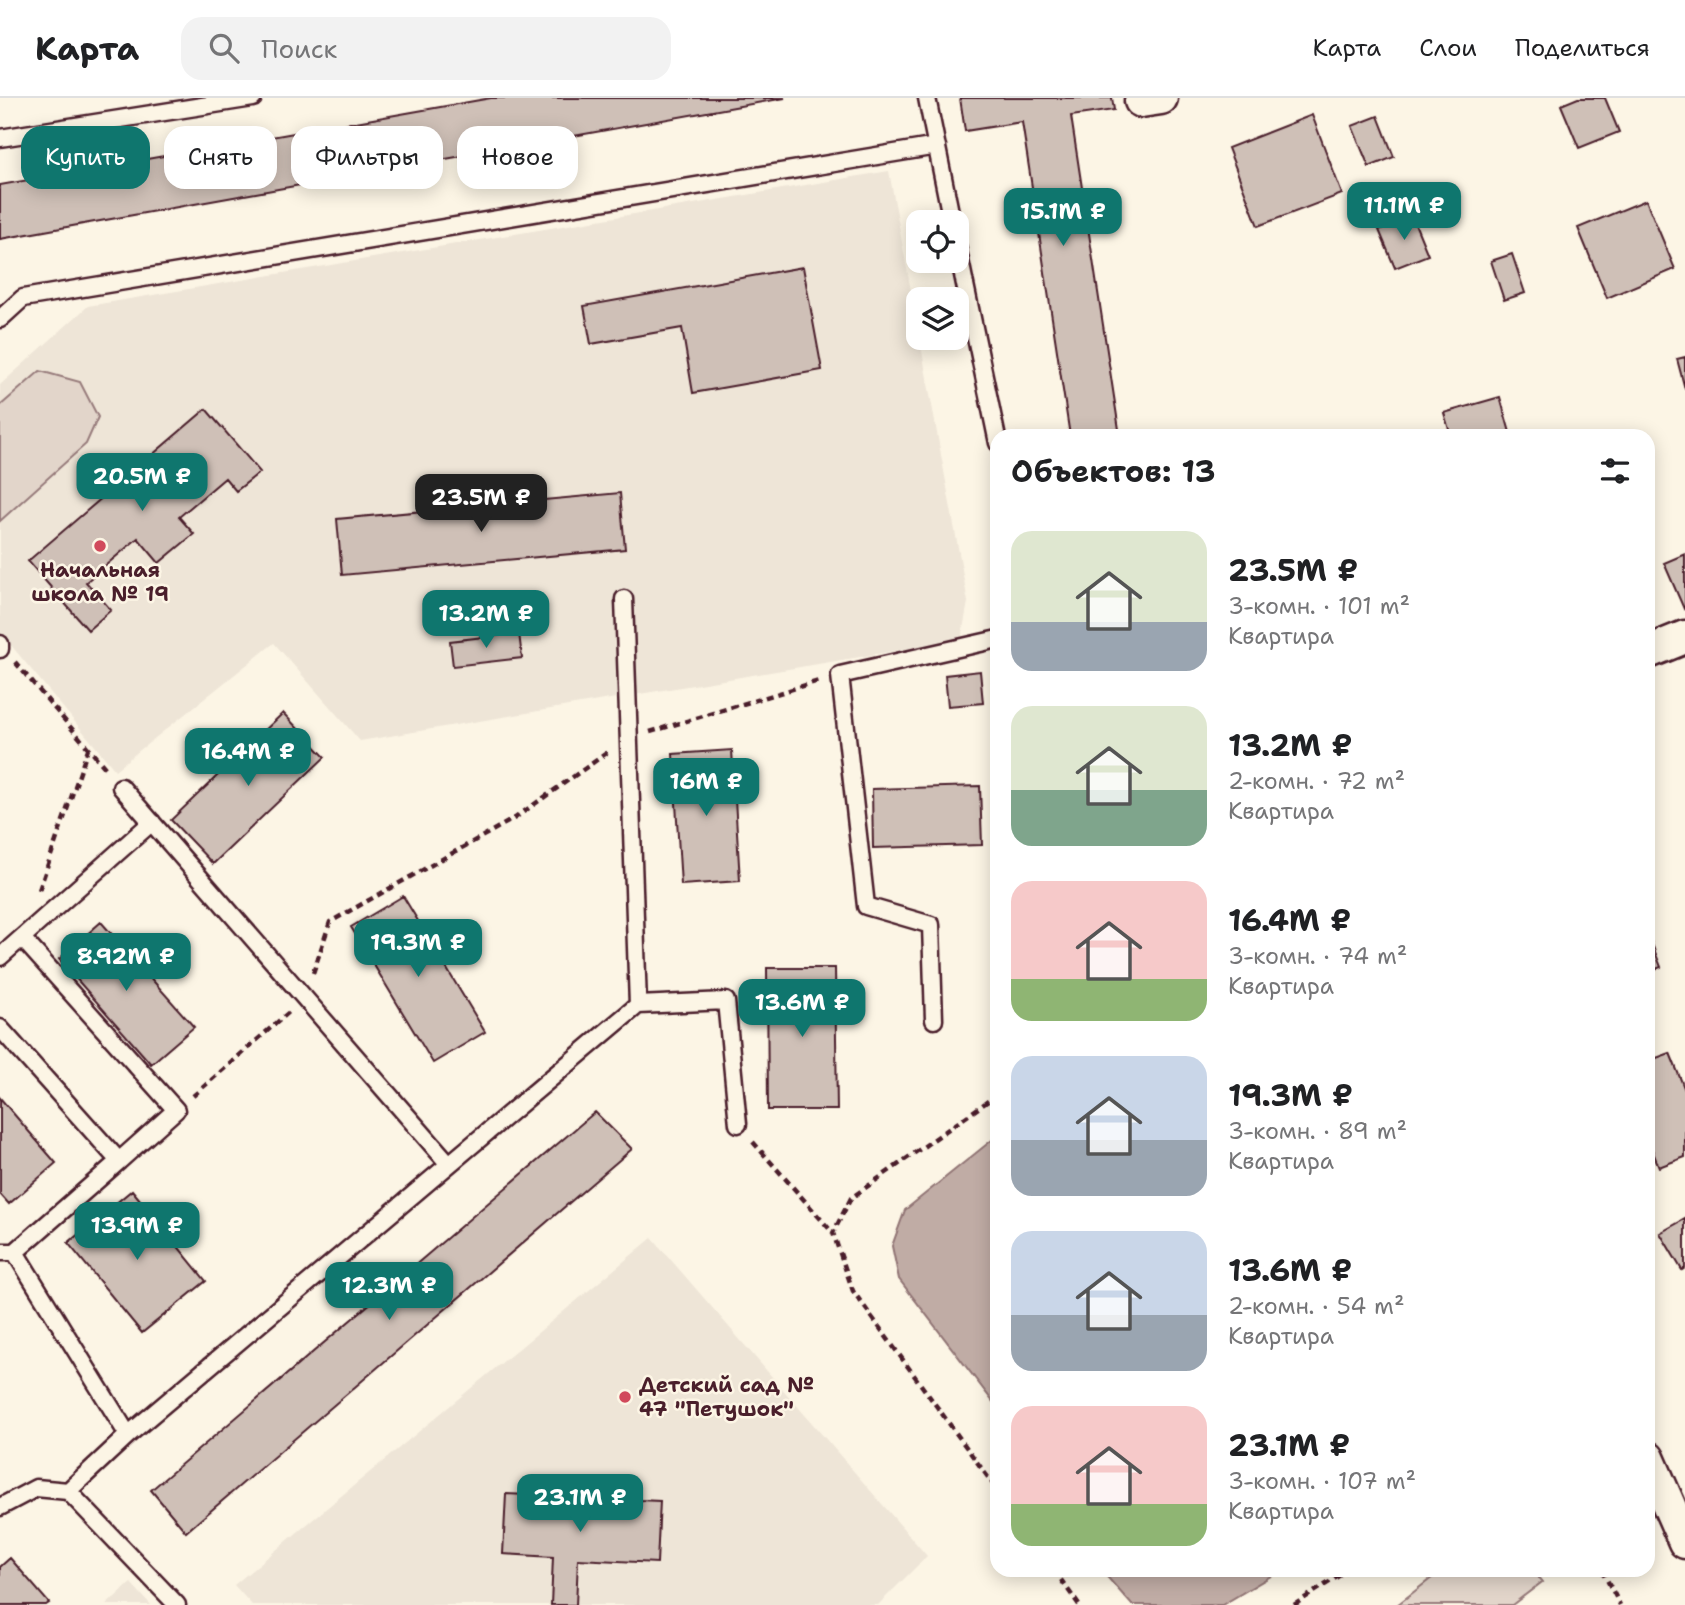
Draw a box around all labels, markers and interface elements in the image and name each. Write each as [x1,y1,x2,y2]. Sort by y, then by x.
search box [181,17,671,80]
text: Карта [35,26,139,71]
icon: search [205,29,243,67]
text: Поиск [261,31,337,66]
text: Карта [1313,32,1381,64]
text: Слои [1419,32,1477,64]
text: Поделиться [1515,32,1650,64]
chip: Купить [21,126,150,189]
chip: Снять [164,126,277,189]
chip: Фильтры [291,126,443,189]
chip: Новое [457,126,578,189]
pin: 11.1M ₽ [1339,183,1469,242]
pin: 15.1M ₽ [998,188,1128,248]
text: 11.1M ₽ [1363,190,1445,220]
text: 15.1M ₽ [1020,196,1106,226]
map controls [906,210,969,350]
button: locate [906,210,969,273]
button: layers [906,287,969,350]
text: Объектов: 13 [1011,451,1216,492]
icon: filters [1596,452,1634,490]
pin: 20.5M ₽ [77,454,207,513]
text: 20.5M ₽ [93,461,191,491]
pin: 23.5M ₽ [416,474,546,534]
text: 23.5M ₽ [431,482,531,512]
marker: Начальная школа № 19 [92,538,108,554]
text: 23.5M ₽ [1228,550,1358,591]
place label: Начальная школа № 19 [31,556,169,608]
icon: home [1067,559,1151,643]
pin: 13.2M ₽ [421,590,551,650]
text: 3-комн. · 101 m² [1228,591,1410,621]
text: 13.2M ₽ [438,598,534,628]
text: Квартира [1228,621,1334,651]
text: 13.2M ₽ [1228,725,1352,766]
pin: 16.4M ₽ [183,728,313,788]
icon: home [1067,734,1151,818]
text: 16.4M ₽ [201,736,295,766]
pin: 16M ₽ [657,758,755,818]
text: 16M ₽ [669,766,743,796]
text: 2-комн. · 72 m² [1228,766,1405,796]
text: Квартира [1228,796,1334,826]
text: 16.4M ₽ [1228,900,1351,941]
icon: home [1067,909,1151,993]
pin: 19.3M ₽ [353,920,483,979]
text: 19.3M ₽ [370,927,466,957]
pin: 8.92M ₽ [61,934,191,993]
text: 8.92M ₽ [77,941,175,971]
text: 3-комн. · 74 m² [1228,941,1407,971]
text: Квартира [1228,971,1334,1001]
pin: 13.6M ₽ [737,979,867,1039]
text: 13.6M ₽ [754,987,850,1017]
text: 19.3M ₽ [1228,1075,1353,1116]
icon: home [1067,1084,1151,1168]
text: 3-комн. · 89 m² [1228,1116,1407,1146]
text: Квартира [1228,1146,1334,1176]
pin: 13.9M ₽ [72,1202,202,1262]
text: 13.9M ₽ [91,1210,183,1240]
text: 13.6M ₽ [1228,1250,1352,1291]
icon: home [1067,1259,1151,1343]
pin: 12.3M ₽ [324,1262,454,1322]
text: 12.3M ₽ [341,1270,437,1300]
text: 2-комн. · 54 m² [1228,1291,1405,1321]
text: Квартира [1228,1321,1334,1351]
place label: Детский сад № 47 "Петушок" [639,1371,814,1423]
marker: Детский сад № 47 "Петушок" [617,1389,633,1405]
text: 23.1M ₽ [1228,1425,1350,1466]
icon: home [1067,1434,1151,1518]
text: 3-комн. · 107 m² [1228,1466,1416,1496]
pin: 23.1M ₽ [515,1474,645,1534]
text: 23.1M ₽ [533,1482,627,1512]
text: Квартира [1228,1496,1334,1526]

